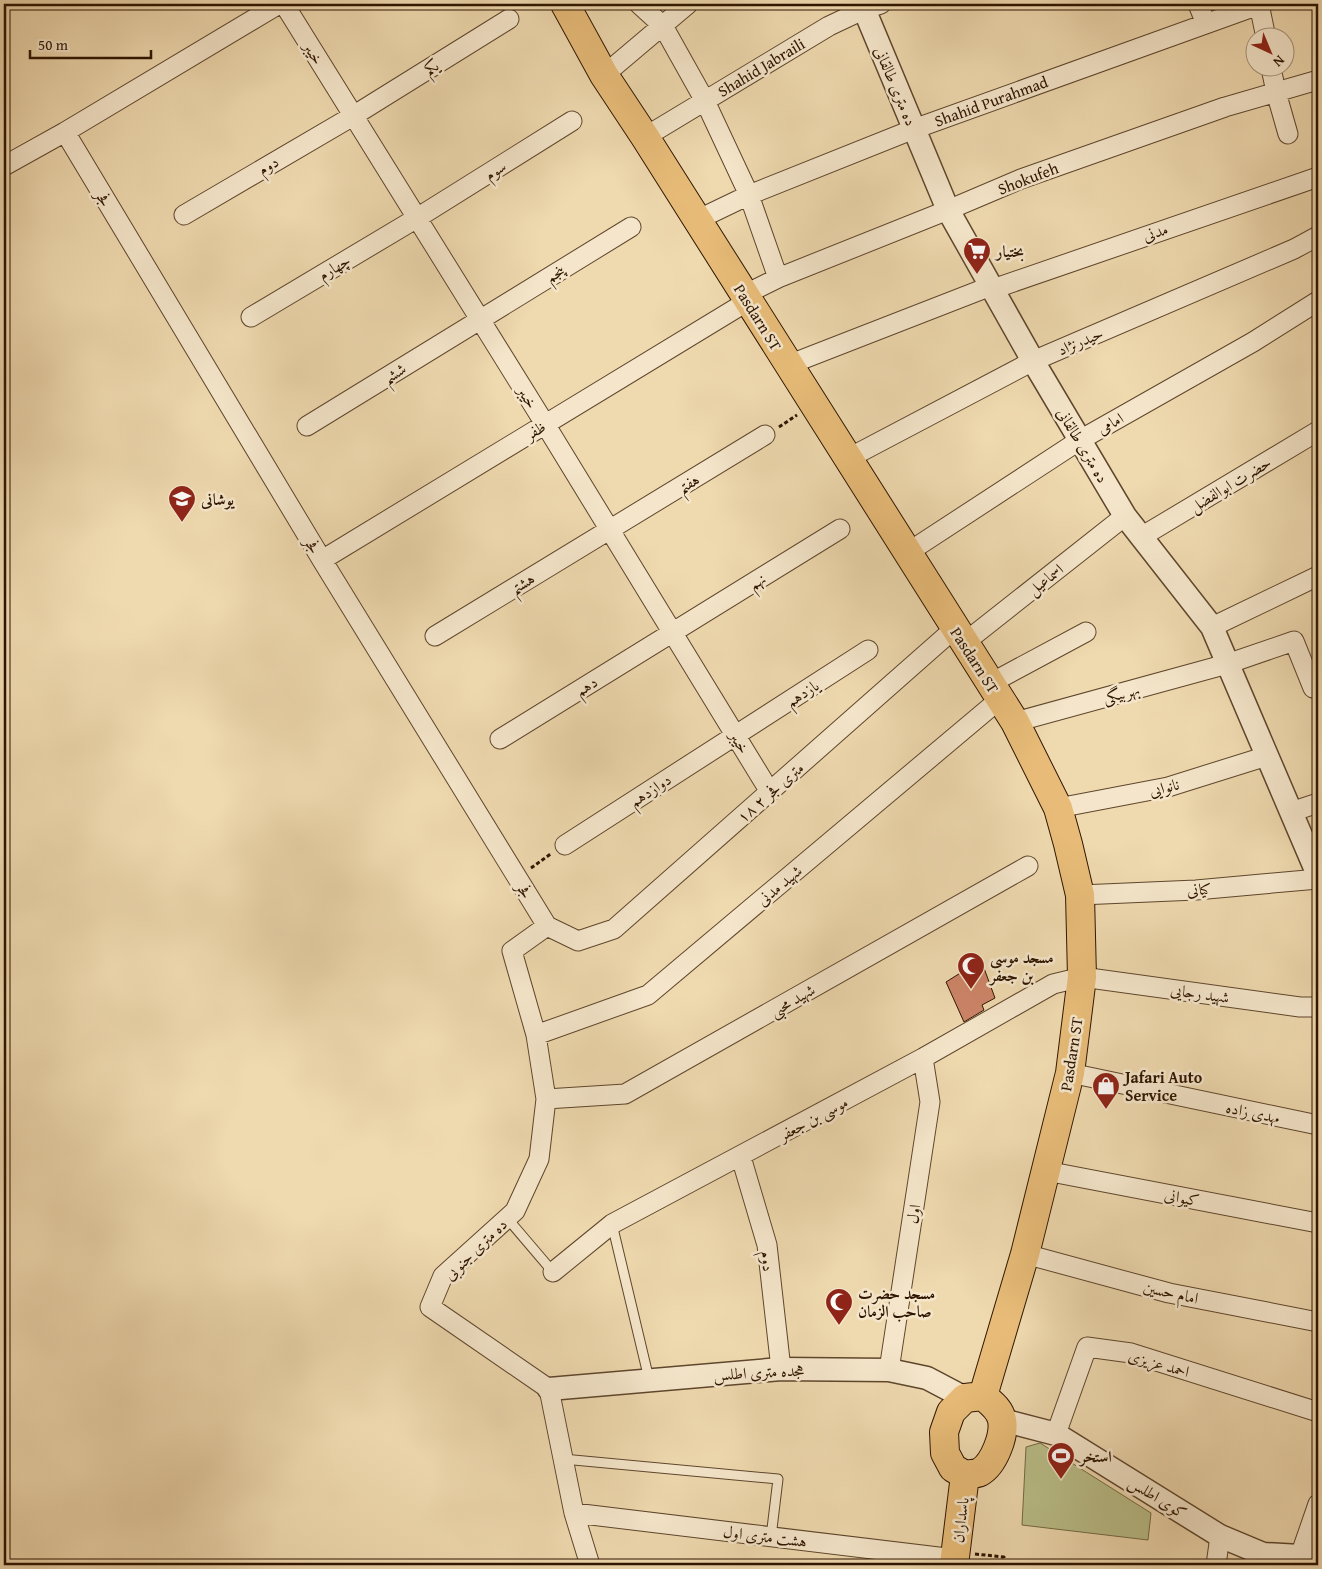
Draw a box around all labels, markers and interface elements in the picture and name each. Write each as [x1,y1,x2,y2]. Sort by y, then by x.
scale bar [30,28,151,60]
north arrow [1244,28,1294,78]
street label: Shahid Jabraili [713,31,810,103]
text: 50 m [38,34,69,55]
street label: خیبر [297,35,330,69]
street label: ده متری طالقانی [868,42,924,130]
text: N [1268,51,1289,72]
street label: یکم [419,53,446,84]
street label: Shahid Purahmad [931,69,1052,133]
street label: دوم [253,149,285,183]
street label: سوم [479,154,512,189]
street label: Shokufeh [994,155,1062,201]
street label: فجر [89,183,118,211]
street label: مدنی [1139,217,1171,247]
supermarket icon: بختیار [962,236,992,275]
place label: بختیار [994,239,1024,263]
street label: چهارم [313,248,356,289]
street label: پنجم [541,257,573,292]
street label: Pasdarn ST [728,279,788,355]
street label: حیدرنژاد [1053,321,1107,361]
street label: ششم [377,356,413,394]
street label: خیبر [511,379,544,413]
street label: ده متری طالقانی [1051,403,1115,487]
street label: امامی [1092,406,1128,440]
street label: ظفر [518,414,550,447]
street label: حضرت ابوالفضل [1184,450,1276,518]
street label: هفتم [672,467,706,503]
school or university icon: یوشانی [167,484,197,523]
place label: یوشانی [200,487,235,511]
street label: فجر [298,530,327,558]
street label: اسماعیل [1022,557,1068,601]
street label: هشتم [505,566,542,604]
street label: نهم [743,566,773,599]
street label: Pasdarn ST [945,622,1005,698]
street label: دهم [570,670,604,706]
street label: یازدهم [780,673,827,716]
street label: بهربیگی [1100,677,1142,709]
street label: خیبر [723,724,756,758]
street label: ۱۸ متری فجر ۲ [731,756,809,828]
street label: دوازدهم [624,767,678,816]
street label: نانوایی [1146,772,1182,802]
street label: شهید مدنی [751,859,807,911]
street label: فجر [510,875,539,903]
street label: کیانی [1186,876,1212,902]
place label: مسجد موسی بن جعفر [988,945,1054,987]
mosque icon: مسجد موسی بن جعفر [956,951,986,990]
street label: شهید محبی [765,977,820,1024]
street label: شهید رجایی [1169,977,1231,1009]
street label: Pasdarn ST [1053,1015,1089,1093]
place label: Jafari Auto Service [1122,1065,1203,1107]
shop icon: Jafari Auto Service [1091,1071,1121,1110]
street label: موسی بن جعفر [772,1090,852,1147]
street label: مهدی زاده [1224,1095,1282,1129]
street label: کیوانی [1162,1182,1202,1212]
street label: اول [900,1202,926,1226]
street label: ده متری جنوبی [438,1212,512,1286]
street label: دوم [752,1249,781,1273]
street label: امام حسین [1140,1274,1201,1313]
place label: مسجد حضرت صاحب الزمان [858,1281,935,1323]
mosque icon: مسجد حضرت صاحب الزمان [824,1287,854,1326]
street label: احمد عزیزی [1126,1343,1192,1383]
street label: هجده متری اطلس [713,1358,805,1386]
sports icon: استخر [1046,1441,1076,1480]
place label: استخر [1078,1444,1112,1468]
street label: کوی اطلس [1124,1470,1192,1524]
street label: پاسداران [945,1495,975,1544]
street label: هشت متری اول [722,1519,808,1553]

